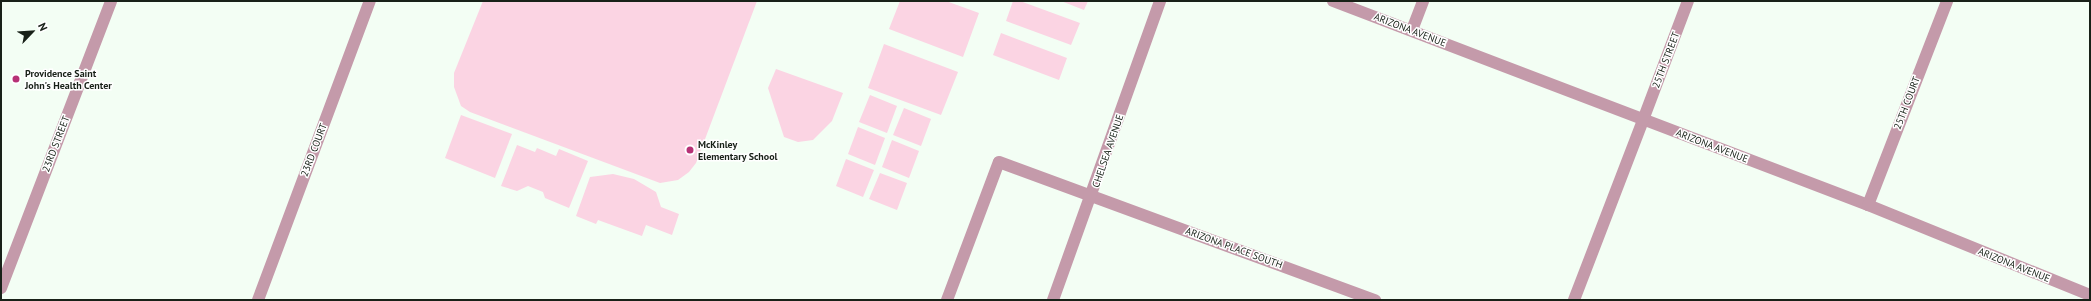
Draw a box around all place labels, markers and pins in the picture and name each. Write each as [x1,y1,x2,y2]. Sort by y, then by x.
place label: Providence Saint John's Health Center [25,67,112,90]
marker: Providence Saint John's Health Center [10,73,22,85]
place label: McKinley Elementary School [698,138,778,162]
marker: McKinley Elementary School [685,145,695,155]

